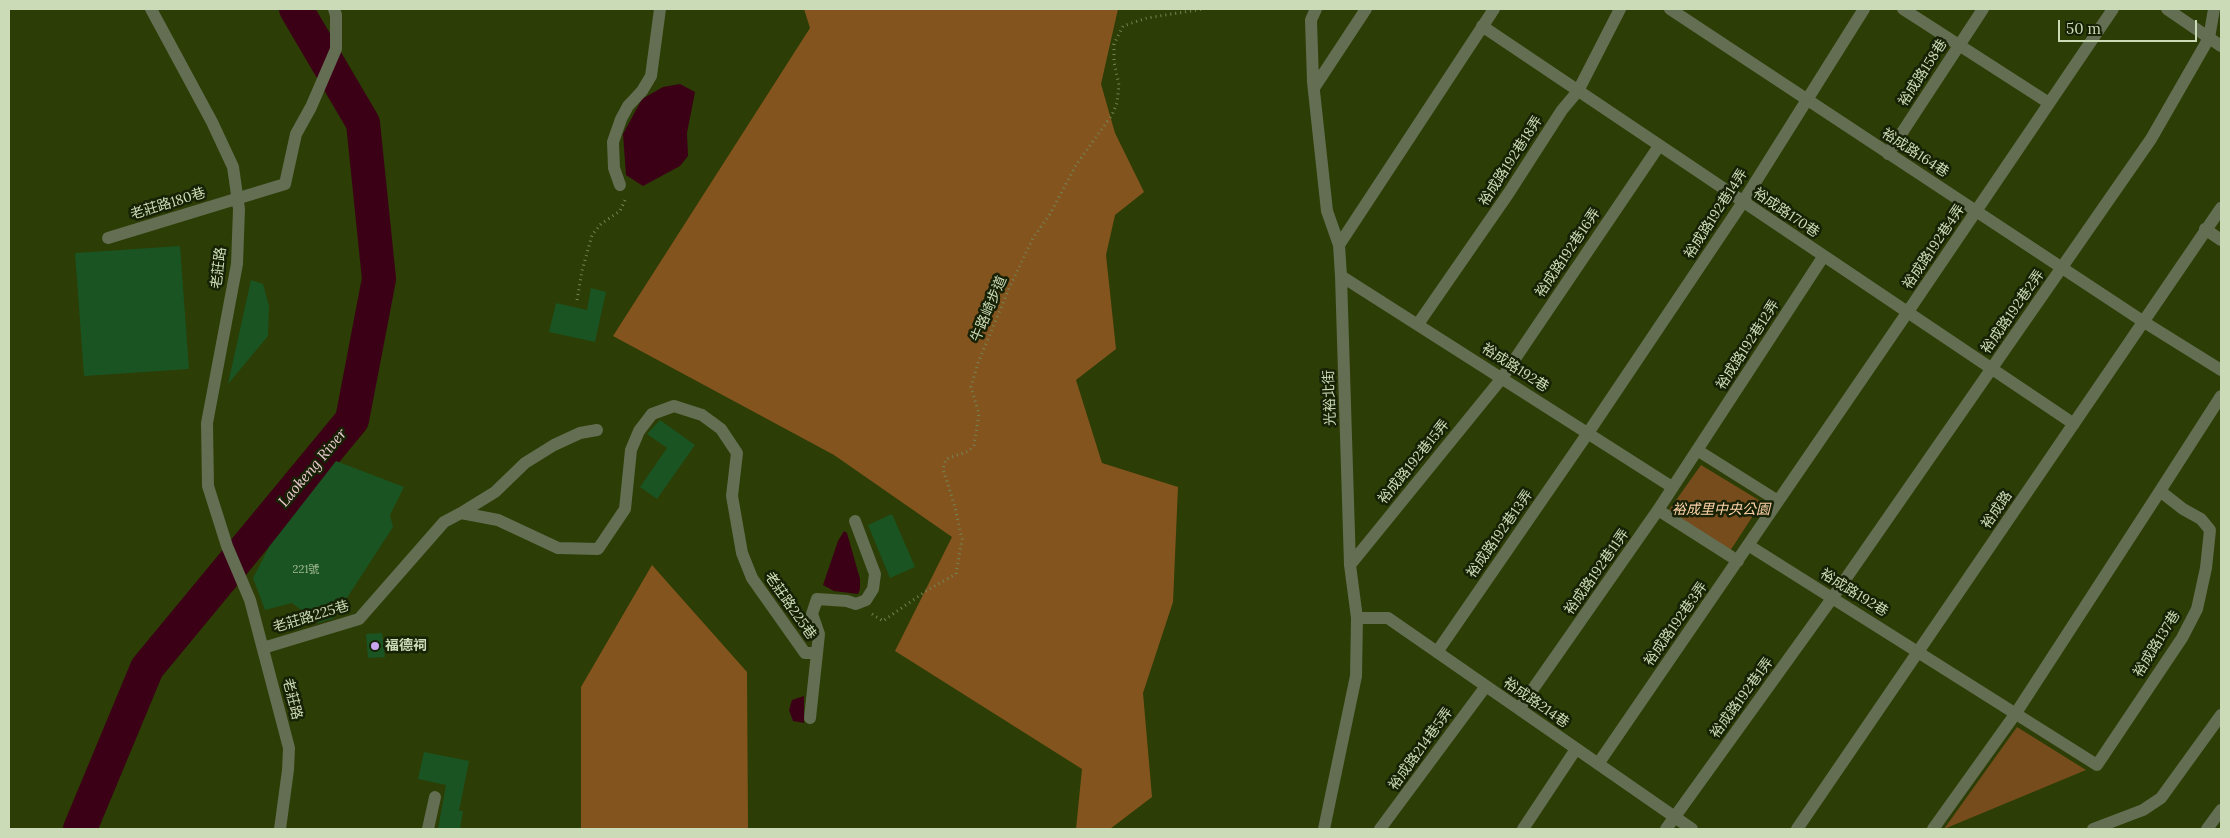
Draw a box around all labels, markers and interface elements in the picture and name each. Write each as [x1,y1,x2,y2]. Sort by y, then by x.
scale bar [2060,10,2199,42]
text: 50 m [2066,19,2101,38]
street label: 裕成路158巷 [1895,36,1951,110]
street label: 裕成路192巷18弄 [1476,113,1546,209]
street label: 裕成路164巷 [1878,125,1952,181]
street label: 裕成路192巷14弄 [1681,166,1751,262]
street label: 老莊路180巷 [128,185,208,223]
street label: 裕成路170巷 [1750,185,1822,241]
street label: 裕成路192巷4弄 [1900,202,1968,292]
street label: 裕成路192巷16弄 [1532,205,1604,301]
street label: 老莊路 [208,246,230,290]
street label: 裕成路192巷2弄 [1978,267,2048,357]
street label: 牛路崎步道 [968,274,1010,344]
street label: 裕成路192巷12弄 [1713,297,1783,393]
street label: 裕成路192巷 [1478,340,1552,396]
street label: 光裕北街 [1321,370,1339,426]
street label: 裕成路192巷15弄 [1375,417,1453,507]
water label: Laokeng River [275,425,351,511]
street label: 裕成路192巷13弄 [1463,487,1537,581]
street label: 裕成路 [1978,488,2016,532]
park label: 裕成里中央公園 [1672,502,1770,518]
street label: 裕成路192巷11弄 [1561,526,1633,618]
house number: 221號 [293,563,319,577]
street label: 裕成路192巷 [1817,566,1891,620]
street label: 老莊路225巷 [761,569,819,643]
street label: 裕成路192巷3弄 [1641,579,1711,669]
street label: 老莊路225巷 [271,597,351,637]
street label: 裕成路137巷 [2130,608,2184,680]
place label: 福德祠 [385,638,427,654]
marker: 福德祠 [369,640,381,652]
street label: 裕成路192巷1弄 [1707,654,1777,742]
street label: 裕成路214巷 [1500,674,1572,732]
street label: 老莊路 [279,677,305,721]
street label: 裕成路214巷5弄 [1385,704,1457,794]

